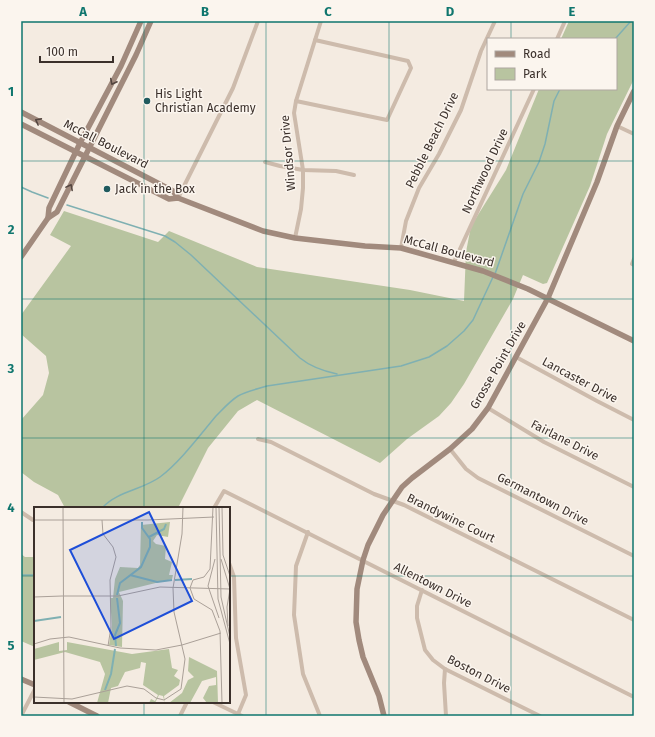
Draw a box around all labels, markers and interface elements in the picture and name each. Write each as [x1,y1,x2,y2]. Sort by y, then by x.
text: A [78,4,87,19]
text: B [201,4,209,19]
text: C [324,4,332,19]
text: D [446,4,455,19]
text: E [569,4,576,19]
scale bar [40,38,113,64]
legend [487,38,617,90]
text: 100 m [46,45,78,59]
text: Road [523,47,551,61]
text: Park [523,67,547,81]
one-way arrow [110,78,118,85]
text: 1 [8,84,14,99]
place label: His Light Christian Academy [155,87,256,115]
street label: Pebble Beach Drive [403,90,461,190]
marker: His Light Christian Academy [142,96,152,106]
street label: Windsor Drive [278,114,298,192]
street label: McCall Boulevard [61,117,151,171]
one-way arrow [35,118,43,126]
street label: Northwood Drive [459,126,511,216]
place label: Jack in the Box [115,182,195,196]
one-way arrow [65,184,73,191]
marker: Jack in the Box [102,184,112,194]
text: 2 [8,222,15,237]
street label: McCall Boulevard [402,232,496,270]
street label: Grosse Point Drive [467,318,529,412]
street label: Lancaster Drive [540,354,620,406]
text: 3 [7,361,15,376]
street label: Fairlane Drive [529,417,601,463]
street label: Germantown Drive [495,470,591,528]
street label: Brandywine Court [405,491,498,546]
text: 4 [7,500,15,515]
inset map [34,507,230,703]
street label: Allentown Drive [392,559,474,611]
text: 5 [8,638,15,653]
street label: Boston Drive [445,652,513,696]

